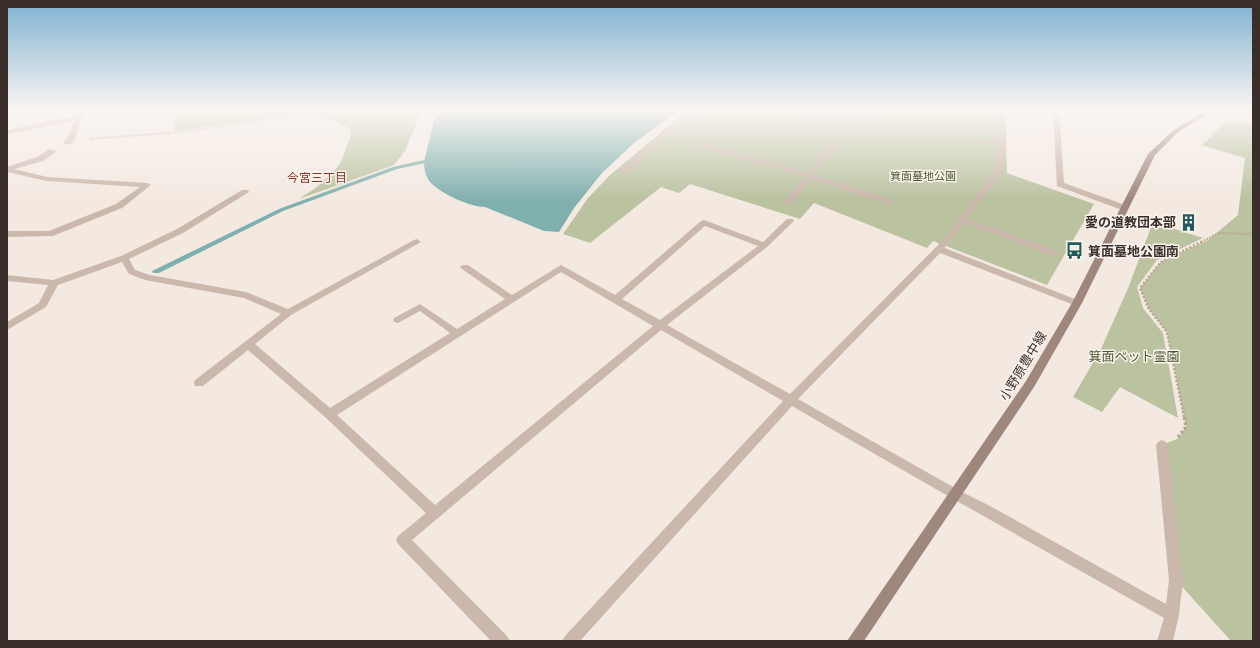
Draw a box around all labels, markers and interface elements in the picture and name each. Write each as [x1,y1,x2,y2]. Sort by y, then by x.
park label: 箕面墓地公園 [890,170,956,183]
district label: 今宮三丁目 [287,171,347,185]
building icon: 愛の道教団本部 [1179,212,1199,232]
place label: 愛の道教団本部 [1085,215,1176,230]
bus stop icon: 箕面墓地公園南 [1065,241,1085,261]
place label: 箕面墓地公園南 [1088,244,1179,259]
street label: 小野原豊中線 [996,329,1050,403]
park label: 箕面ペット霊園 [1088,349,1180,364]

